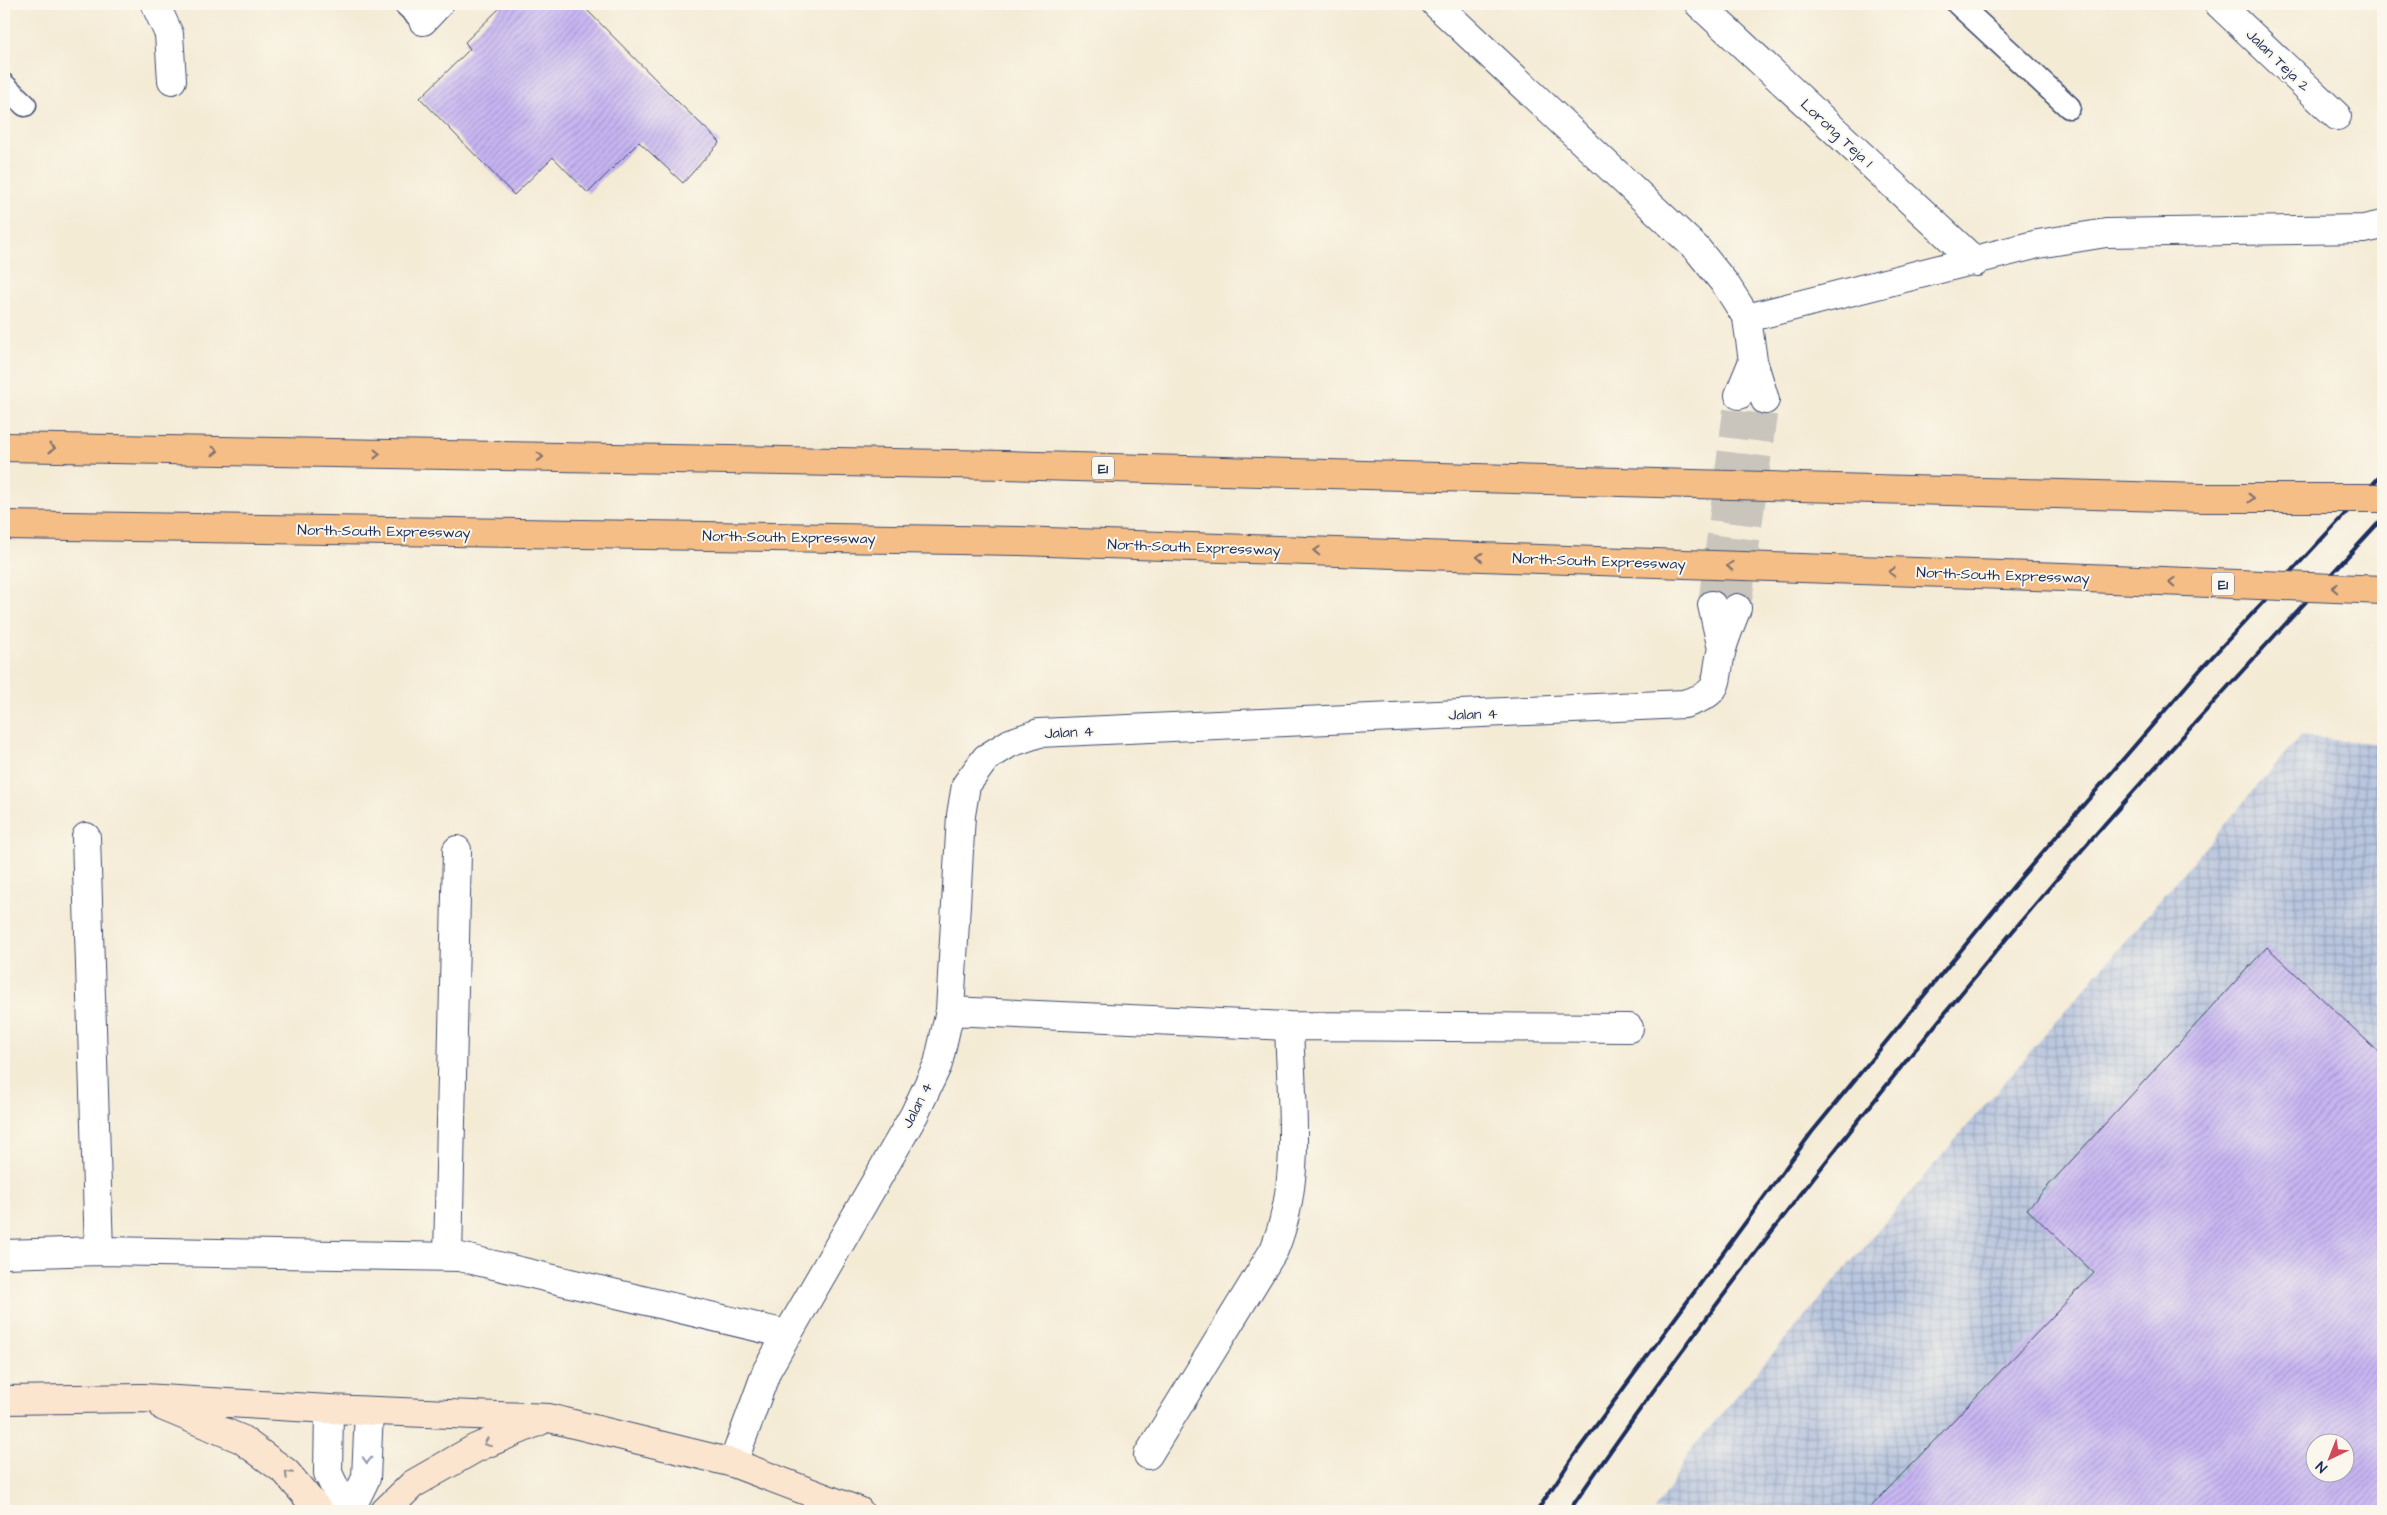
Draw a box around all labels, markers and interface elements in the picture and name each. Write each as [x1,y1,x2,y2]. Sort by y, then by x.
street label: Jalan Teja 2 [2241,25,2315,96]
street label: Lorong Teja 1 [1795,94,1878,173]
one-way arrow [49,443,57,453]
one-way arrow [212,446,219,456]
one-way arrow [374,449,382,459]
one-way arrow [536,452,544,462]
road number: E1 [1092,456,1114,479]
one-way arrow [2248,493,2256,503]
street label: North–South Expressway [297,519,471,545]
street label: North–South Expressway [702,525,876,551]
street label: North–South Expressway [1107,534,1281,562]
one-way arrow [1313,546,1321,557]
street label: North–South Expressway [1512,548,1686,576]
one-way arrow [1475,552,1483,562]
one-way arrow [1725,561,1733,571]
street label: North–South Expressway [1916,562,2090,590]
one-way arrow [1888,566,1896,577]
road number: E1 [2212,572,2234,596]
one-way arrow [2168,576,2176,587]
one-way arrow [2330,582,2338,593]
street label: Jalan 4 [1448,703,1498,726]
street label: Jalan 4 [1044,721,1094,744]
street label: Jalan 4 [897,1079,938,1132]
north arrow [2304,1432,2354,1482]
one-way arrow [483,1437,492,1447]
one-way arrow [361,1456,372,1464]
text: N [2312,1456,2332,1477]
one-way arrow [285,1471,294,1480]

